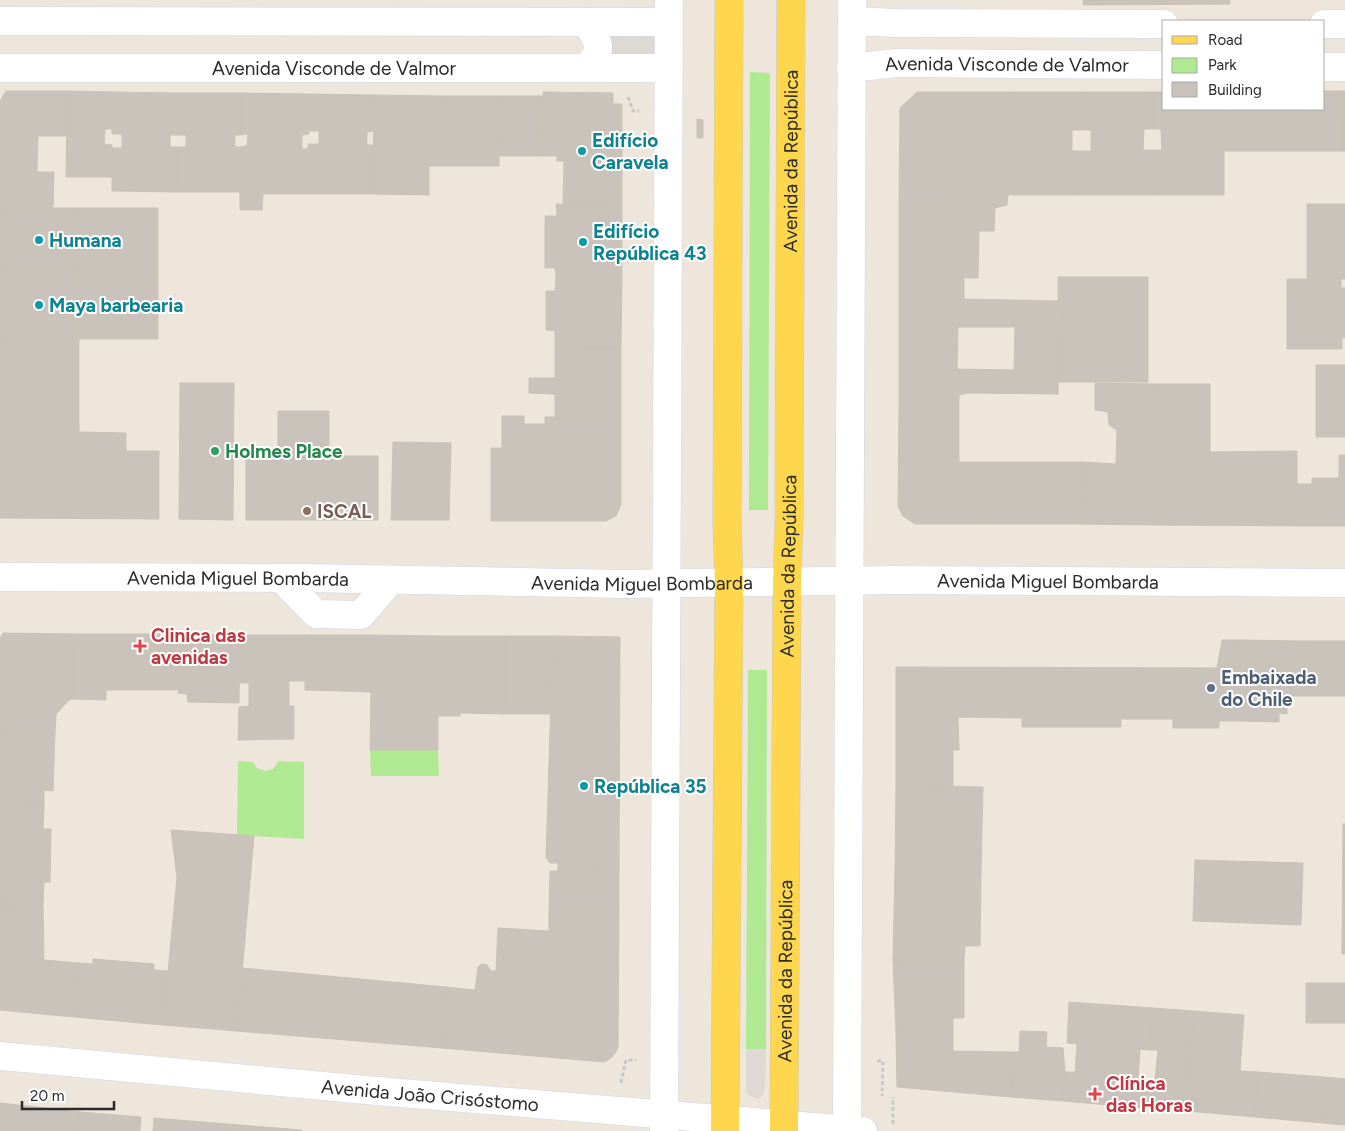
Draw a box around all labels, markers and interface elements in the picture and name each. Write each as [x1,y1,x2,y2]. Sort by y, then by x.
legend [1162,20,1325,110]
text: Road [1208,31,1243,49]
street label: Avenida Visconde de Valmor [884,52,1129,77]
text: Park [1208,56,1237,74]
street label: Avenida Visconde de Valmor [212,57,457,80]
street label: Avenida da República [779,70,803,252]
text: Building [1208,81,1262,99]
place label: Edifício Caravela [592,129,669,174]
marker: Edifício Caravela [576,145,588,157]
place label: Edifício República 43 [593,220,707,265]
place label: Humana [49,229,122,252]
marker: Humana [33,234,45,246]
marker: Edifício República 43 [577,236,589,248]
place label: Maya barbearia [49,294,183,317]
marker: Maya barbearia [33,299,45,311]
place label: Holmes Place [225,440,343,463]
marker: Holmes Place [209,445,221,457]
street label: Avenida da República [776,475,801,657]
place label: ISCAL [317,500,372,523]
marker: ISCAL [301,505,313,517]
street label: Avenida Miguel Bombarda [127,566,349,591]
street label: Avenida Miguel Bombarda [937,569,1159,594]
street label: Avenida Miguel Bombarda [531,571,753,596]
place label: Clinica das avenidas [151,624,246,669]
marker: Clinica das avenidas [133,639,147,653]
place label: Embaixada do Chile [1221,666,1317,711]
marker: Embaixada do Chile [1205,682,1217,694]
place label: República 35 [594,775,707,798]
marker: República 35 [578,780,590,792]
street label: Avenida da República [773,880,797,1062]
place label: Clínica das Horas [1106,1072,1192,1117]
street label: Avenida João Crisóstomo [320,1075,540,1116]
scale bar [22,1078,115,1110]
text: 20 m [30,1087,64,1105]
marker: Clínica das Horas [1088,1087,1102,1101]

